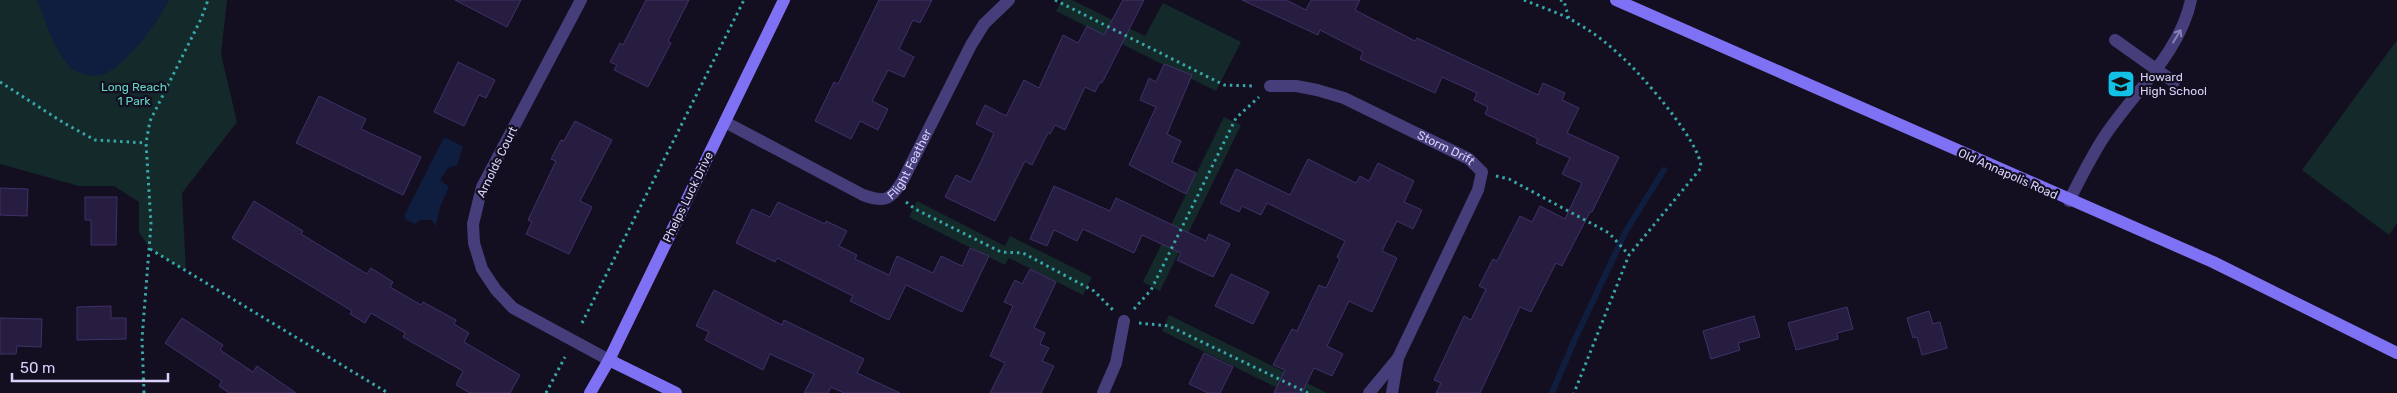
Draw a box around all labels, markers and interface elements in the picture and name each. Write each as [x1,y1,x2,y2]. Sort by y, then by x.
one-way arrow [2173,30,2183,44]
school or university icon: Howard High School [2106,69,2136,99]
place label: Howard High School [2140,70,2207,98]
park label: Long Reach 1 Park [101,80,167,108]
street label: Arnolds Court [474,124,520,200]
street label: Flight Feather [884,126,935,203]
street label: Storm Drift [1415,128,1478,168]
street label: Old Annapolis Road [1956,146,2060,202]
street label: Phelps Luck Drive [660,149,716,245]
scale bar [12,350,169,382]
text: 50 m [20,359,55,377]

